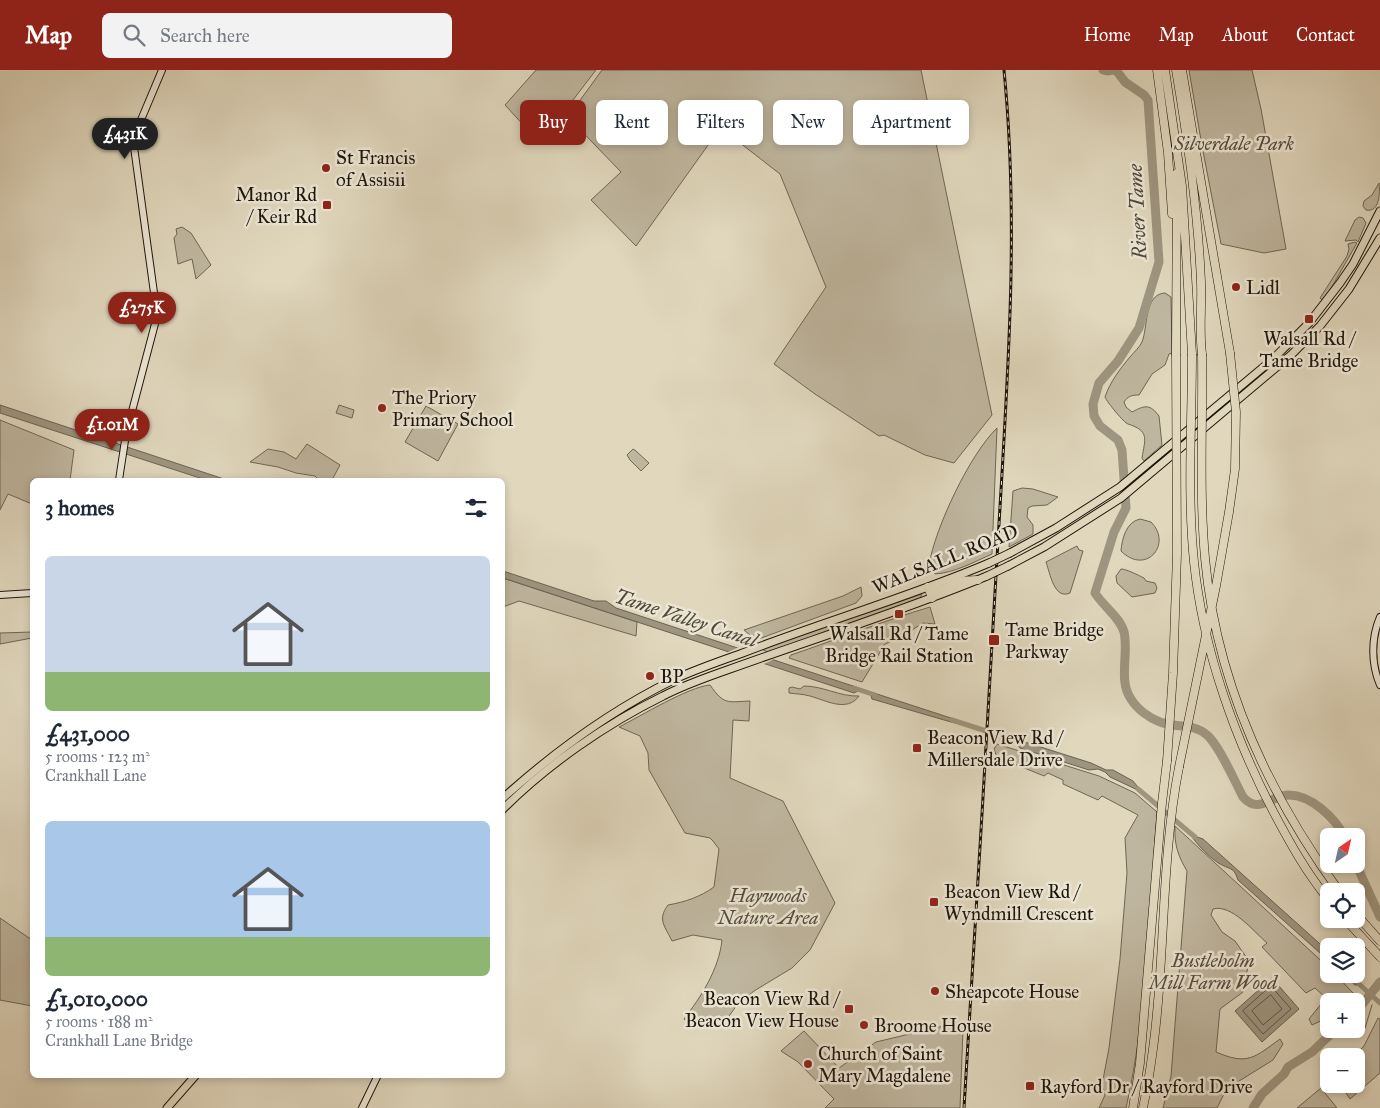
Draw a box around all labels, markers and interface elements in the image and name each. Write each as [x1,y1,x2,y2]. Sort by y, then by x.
search box [102,13,452,58]
text: Map [25,20,72,50]
icon: search [120,21,148,49]
text: Search here [160,24,250,47]
text: Home [1084,24,1131,46]
text: Map [1159,24,1194,46]
text: About [1222,24,1268,46]
text: Contact [1296,24,1355,46]
chip: Buy [520,100,586,145]
chip: Rent [596,100,668,145]
chip: Filters [678,100,763,145]
chip: New [773,100,843,145]
chip: Apartment [853,100,969,145]
pin: £431K [90,118,160,160]
text: £431K [103,124,147,143]
park label: Silverdale Park [1173,132,1295,155]
place label: St Francis of Assisii [336,146,415,191]
marker: St Francis of Assisii [320,162,332,174]
water label: River Tame [1122,163,1152,261]
place label: Manor Rd / Keir Rd [235,183,317,228]
marker: Manor Rd / Keir Rd [321,199,333,211]
place label: Lidl [1246,276,1281,299]
marker: Lidl [1230,281,1242,293]
pin: £275K [107,292,177,334]
text: £275K [119,298,165,317]
marker: Walsall Rd / Tame Bridge [1303,313,1315,325]
place label: Walsall Rd / Tame Bridge [1260,327,1359,373]
place label: The Priory Primary School [392,386,514,431]
marker: The Priory Primary School [376,402,388,414]
pin: £1.01M [71,408,153,451]
text: £1.01M [86,415,138,434]
icon: filters [462,494,490,522]
text: 3 homes [45,495,114,521]
street label: WALSALL ROAD [869,519,1021,599]
water label: Tame Valley Canal [612,584,762,653]
icon: home [223,589,313,679]
marker: Walsall Rd / Tame Bridge Rail Station [893,608,905,620]
place label: Tame Bridge Parkway [1005,618,1104,663]
place label: Walsall Rd / Tame Bridge Rail Station [825,622,973,668]
marker: Tame Bridge Parkway [987,633,1001,647]
place label: BP [660,665,683,688]
marker: BP [644,670,656,682]
text: £431,000 [45,721,130,747]
place label: Beacon View Rd / Millersdale Drive [927,726,1064,771]
marker: Beacon View Rd / Millersdale Drive [911,742,923,754]
text: 5 rooms · 123 m² [45,747,150,766]
text: Crankhall Lane [45,766,146,785]
north arrow [1320,828,1365,872]
map controls [1320,828,1365,1093]
icon: home [223,854,313,944]
place label: Beacon View Rd / Wyndmill Crescent [944,880,1094,925]
button: locate [1320,883,1365,928]
park label: Haywoods Nature Area [717,884,818,929]
marker: Beacon View Rd / Wyndmill Crescent [928,896,940,908]
button: layers [1320,938,1365,983]
park label: Bustleholm Mill Farm Wood [1147,949,1278,994]
place label: Sheapcote House [945,980,1079,1003]
marker: Sheapcote House [929,985,941,997]
text: £1,010,000 [45,986,148,1012]
place label: Beacon View Rd / Beacon View House [685,987,841,1032]
button: + [1320,993,1365,1038]
marker: Beacon View Rd / Beacon View House [843,1003,855,1015]
text: 5 rooms · 188 m² [45,1012,153,1031]
place label: Broome House [874,1014,992,1037]
marker: Broome House [858,1019,870,1031]
text: Crankhall Lane Bridge [45,1031,193,1050]
place label: Church of Saint Mary Magdalene [818,1042,951,1088]
button: − [1320,1048,1365,1093]
marker: Church of Saint Mary Magdalene [802,1058,814,1070]
place label: Rayford Dr / Rayford Drive [1040,1075,1253,1098]
marker: Rayford Dr / Rayford Drive [1024,1080,1036,1092]

